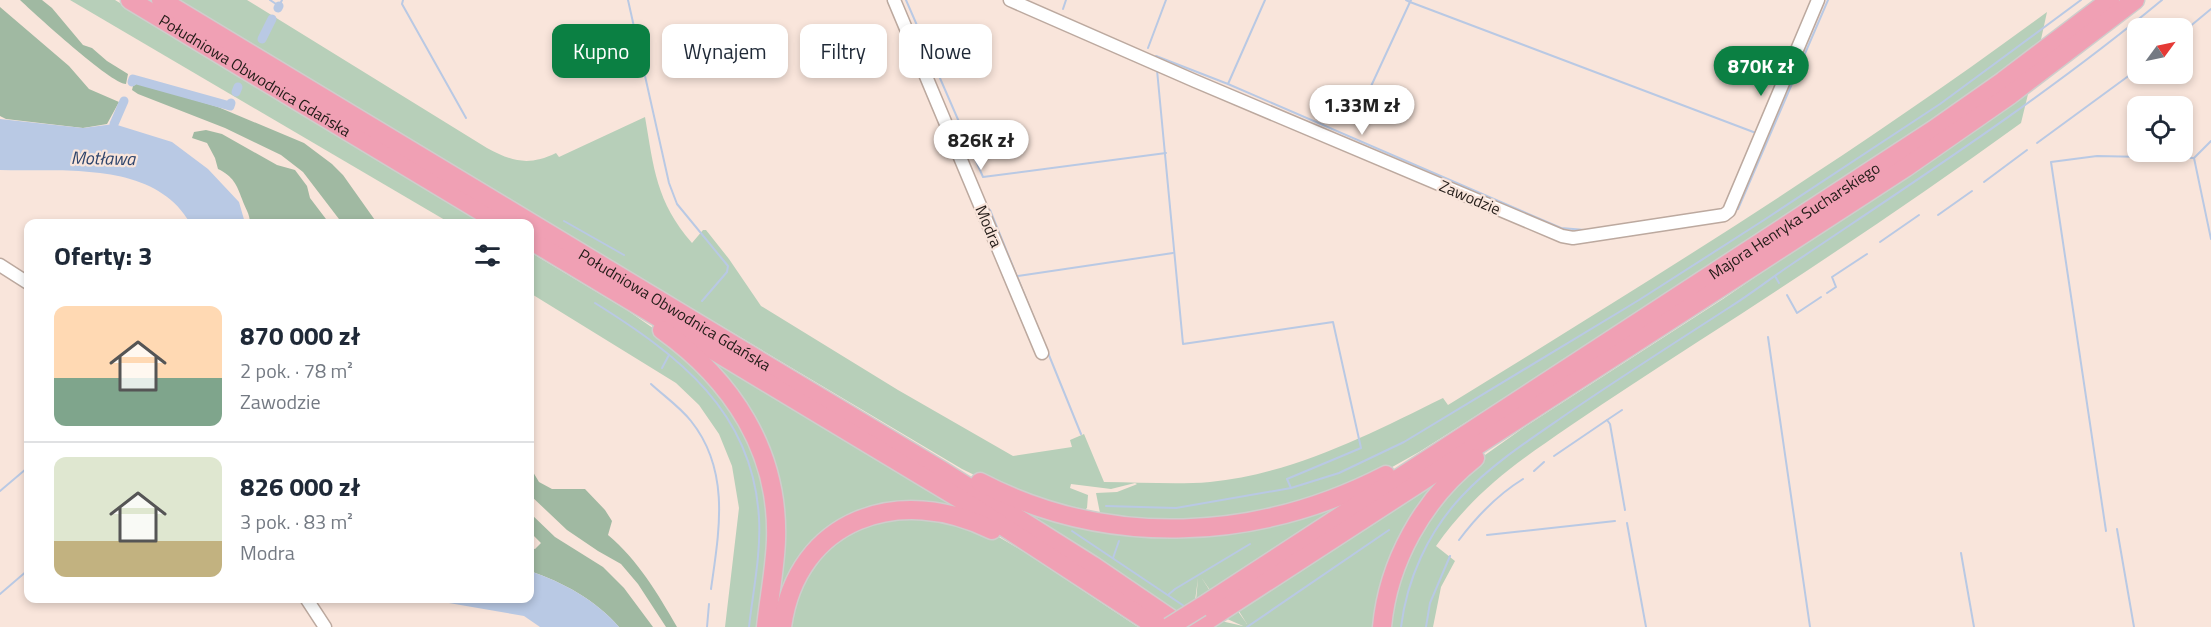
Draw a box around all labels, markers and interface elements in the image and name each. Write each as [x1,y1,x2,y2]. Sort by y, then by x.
street label: Południowa Obwodnica Gdańska [154,8,356,143]
north arrow [2127,18,2193,84]
map controls [2127,18,2193,162]
chip: Kupno [552,24,650,78]
chip: Wynajem [662,24,788,78]
chip: Filtry [800,24,887,78]
chip: Nowe [899,24,992,78]
pin: 870K zł [1706,46,1816,97]
text: 870K zł [1728,50,1794,81]
pin: 1.33M zł [1300,85,1424,136]
text: 1.33M zł [1324,89,1400,120]
button: locate [2127,96,2193,162]
pin: 826K zł [926,120,1036,171]
text: 826K zł [948,124,1014,155]
water label: Motława [71,144,136,172]
street label: Majora Henryka Sucharskiego [1704,156,1885,285]
street label: Zawodzie [1436,173,1504,221]
street label: Modra [969,201,1009,251]
text: Oferty: 3 [54,236,152,275]
icon: filters [471,239,504,272]
street label: Południowa Obwodnica Gdańska [574,242,776,377]
text: 870 000 zł [240,316,361,355]
icon: home [102,330,174,402]
text: 2 pok. · 78 m² [240,355,353,386]
text: Zawodzie [240,386,321,417]
text: 826 000 zł [240,467,361,506]
icon: home [102,481,174,553]
text: 3 pok. · 83 m² [240,506,353,537]
text: Modra [240,537,295,568]

